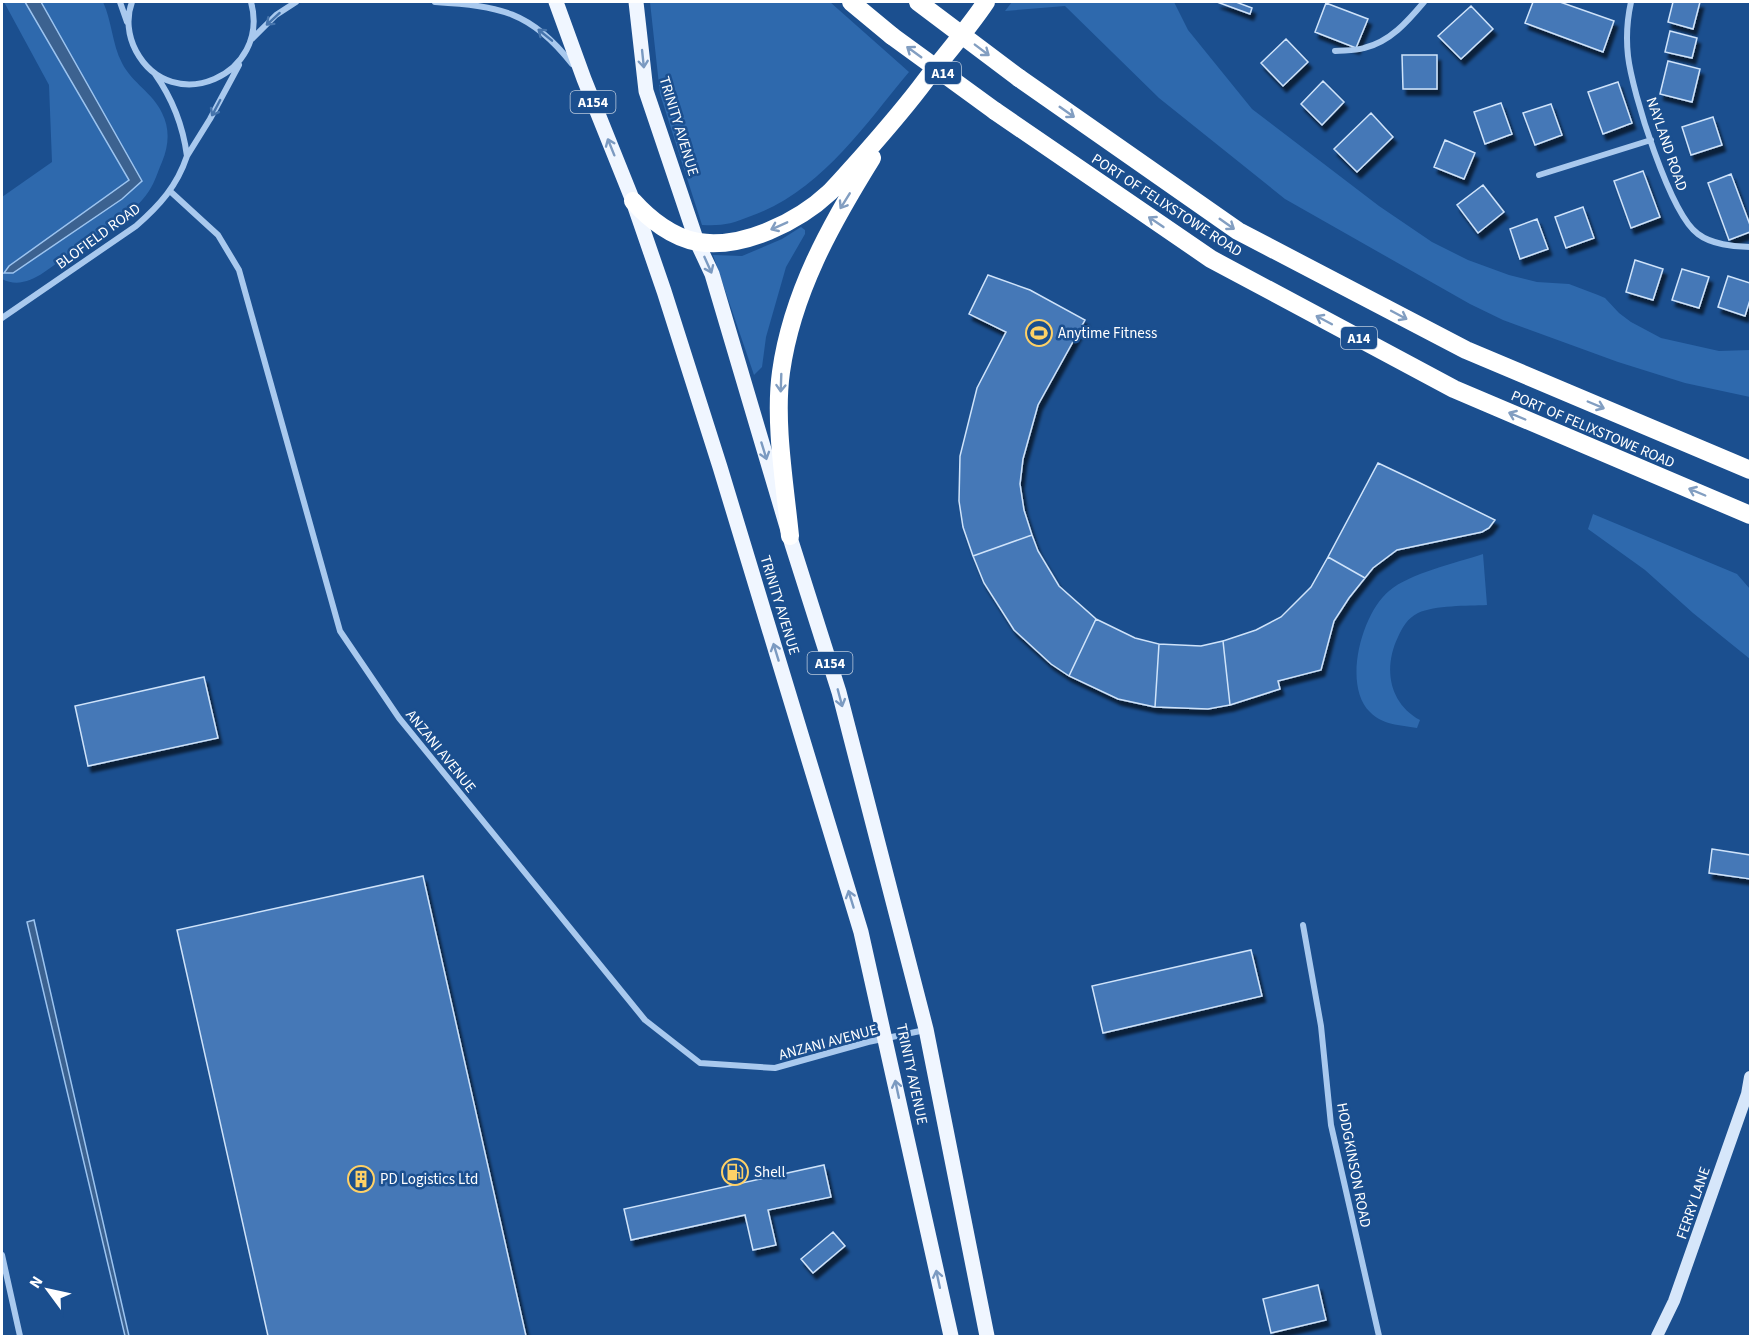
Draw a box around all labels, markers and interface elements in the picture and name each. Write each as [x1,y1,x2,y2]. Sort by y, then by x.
one-way arrow [266,12,281,26]
one-way arrow [538,28,554,41]
one-way arrow [973,43,989,56]
one-way arrow [906,45,922,58]
one-way arrow [638,49,649,69]
road number: A14 [925,62,961,84]
street label: TRINITY AVENUE [653,74,704,179]
road number: A154 [570,91,616,113]
street label: NAYLAND ROAD [1641,94,1692,194]
one-way arrow [210,99,222,117]
one-way arrow [1059,106,1075,118]
one-way arrow [605,138,616,157]
street label: PORT OF FELIXSTOWE ROAD [1087,149,1246,262]
one-way arrow [839,192,851,209]
street label: BLOFIELD ROAD [52,198,145,274]
one-way arrow [1148,215,1165,227]
one-way arrow [1219,218,1235,230]
one-way arrow [771,221,789,232]
one-way arrow [702,255,714,273]
one-way arrow [1390,310,1408,321]
one-way arrow [1316,314,1333,326]
sports icon: Anytime Fitness [1024,318,1054,348]
place label: Anytime Fitness [1058,323,1157,344]
road number: A14 [1341,327,1377,349]
one-way arrow [775,373,786,393]
street label: PORT OF FELIXSTOWE ROAD [1508,385,1678,473]
one-way arrow [1586,400,1604,411]
one-way arrow [1509,410,1527,421]
one-way arrow [759,441,770,460]
one-way arrow [1688,486,1706,497]
street label: TRINITY AVENUE [754,553,805,658]
one-way arrow [770,643,781,662]
road number: A154 [808,652,852,674]
one-way arrow [835,688,847,707]
street label: ANZANI AVENUE [401,705,481,797]
one-way arrow [845,890,856,909]
street label: ANZANI AVENUE [776,1019,880,1066]
street label: TRINITY AVENUE [891,1022,933,1127]
one-way arrow [891,1079,902,1099]
street label: HODGKINSON ROAD [1331,1101,1376,1229]
fuel station icon: Shell [720,1157,750,1187]
place label: Shell [754,1162,785,1183]
building icon: PD Logistics Ltd [346,1164,376,1194]
street label: FERRY LANE [1671,1164,1716,1242]
place label: PD Logistics Ltd [380,1169,478,1190]
north arrow [18,1260,78,1320]
one-way arrow [932,1270,943,1290]
text: N [24,1272,48,1293]

